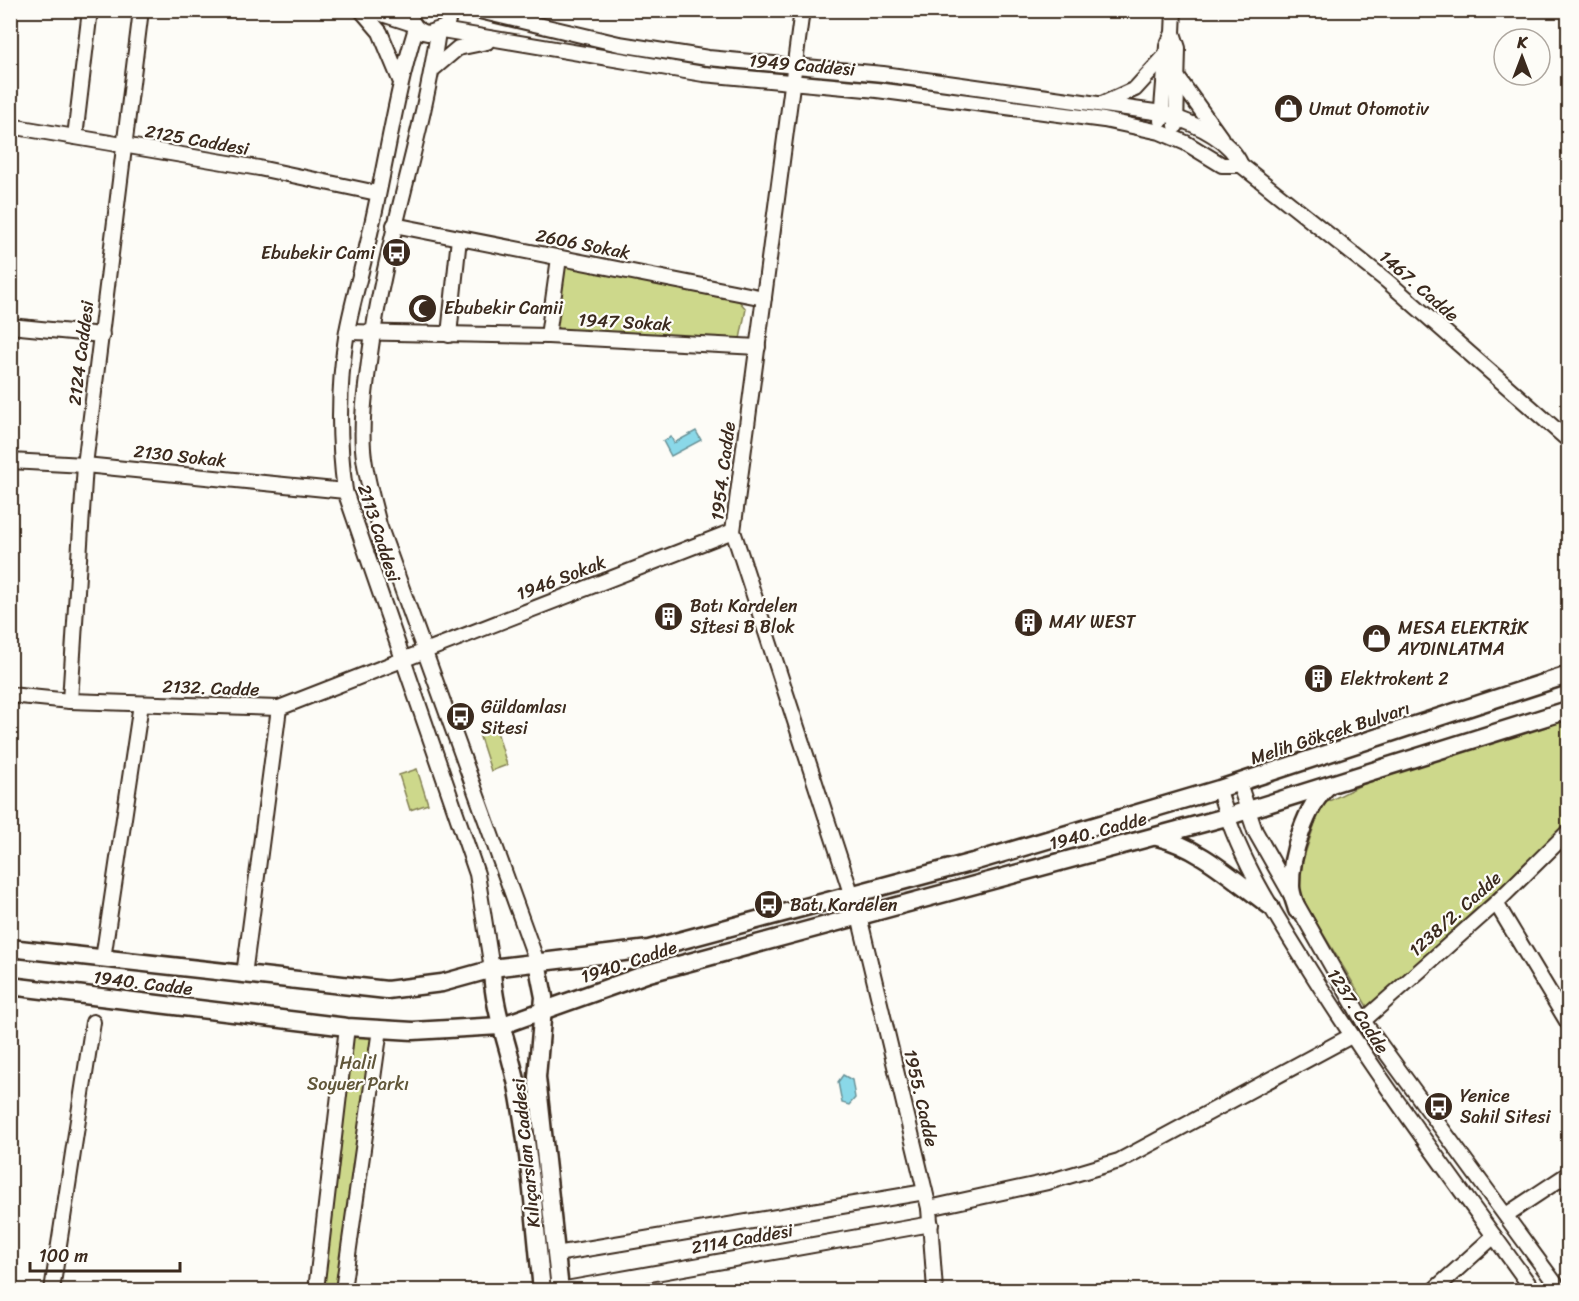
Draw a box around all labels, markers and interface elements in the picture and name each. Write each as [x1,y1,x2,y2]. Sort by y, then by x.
north arrow [1492,27,1552,87]
text: K [1516,28,1528,57]
street label: 1949 Caddesi [748,44,858,86]
shop icon: Umut Otomotiv [1272,93,1304,125]
place label: Umut Otomotiv [1309,93,1430,125]
street label: 2125 Caddesi [143,115,253,165]
street label: 2606 Sokak [533,219,633,269]
place label: Ebubekir Cami [261,237,376,269]
bus stop icon: Ebubekir Cami [380,237,412,269]
street label: 1467. Cadde [1371,242,1467,330]
mosque icon: Ebubekir Camii [407,292,439,324]
place label: Ebubekir Camii [444,292,564,324]
street label: 2124 Caddesi [59,298,103,407]
street label: 1947 Sokak [577,304,673,340]
street label: 1954. Cadde [701,420,745,522]
street label: 2130 Sokak [132,435,228,477]
street label: 2113 Caddesi [348,480,410,587]
street label: 1946 Sokak [512,546,611,610]
place label: Batı Kardelen Sİtesi B Blok [690,590,798,643]
building icon: Batı Kardelen Sİtesi B Blok [653,600,685,632]
building icon: MAY WEST [1012,606,1044,638]
place label: MAY WEST [1049,606,1137,638]
place label: MESA ELEKTRİK AYDINLATMA [1397,612,1529,665]
shop icon: MESA ELEKTRİK AYDINLATMA [1361,622,1393,654]
building icon: Elektrokent 2 [1303,663,1335,695]
place label: Elektrokent 2 [1340,663,1449,695]
street label: 2132. Cadde [162,670,260,706]
place label: Güldamlası Sitesi [481,691,567,744]
street label: Melih Gökçek Bulvarı [1246,692,1414,774]
bus stop icon: Güldamlası Sitesi [444,701,476,733]
street label: 1940. Cadde [1046,803,1150,859]
street label: 1238/2. Cadde [1401,863,1509,965]
bus stop icon: Batı Kardelen [753,889,785,921]
place label: Batı Kardelen [790,889,898,921]
street label: 1940. Cadde [576,931,682,993]
street label: 1940. Cadde [91,961,195,1005]
street label: 1237. Cadde [1318,962,1398,1060]
street label: 1955. Cadde [894,1046,948,1150]
park label: Halil Soyuer Parkı [307,1047,409,1100]
street label: Kılıçarslan Caddesi [502,1076,550,1229]
place label: Yenice Sahil Sitesi [1460,1080,1552,1133]
bus stop icon: Yenice Sahil Sitesi [1423,1090,1455,1122]
street label: 2114 Caddesi [689,1214,796,1264]
scale bar [30,1235,180,1273]
text: 100 m [39,1240,88,1272]

